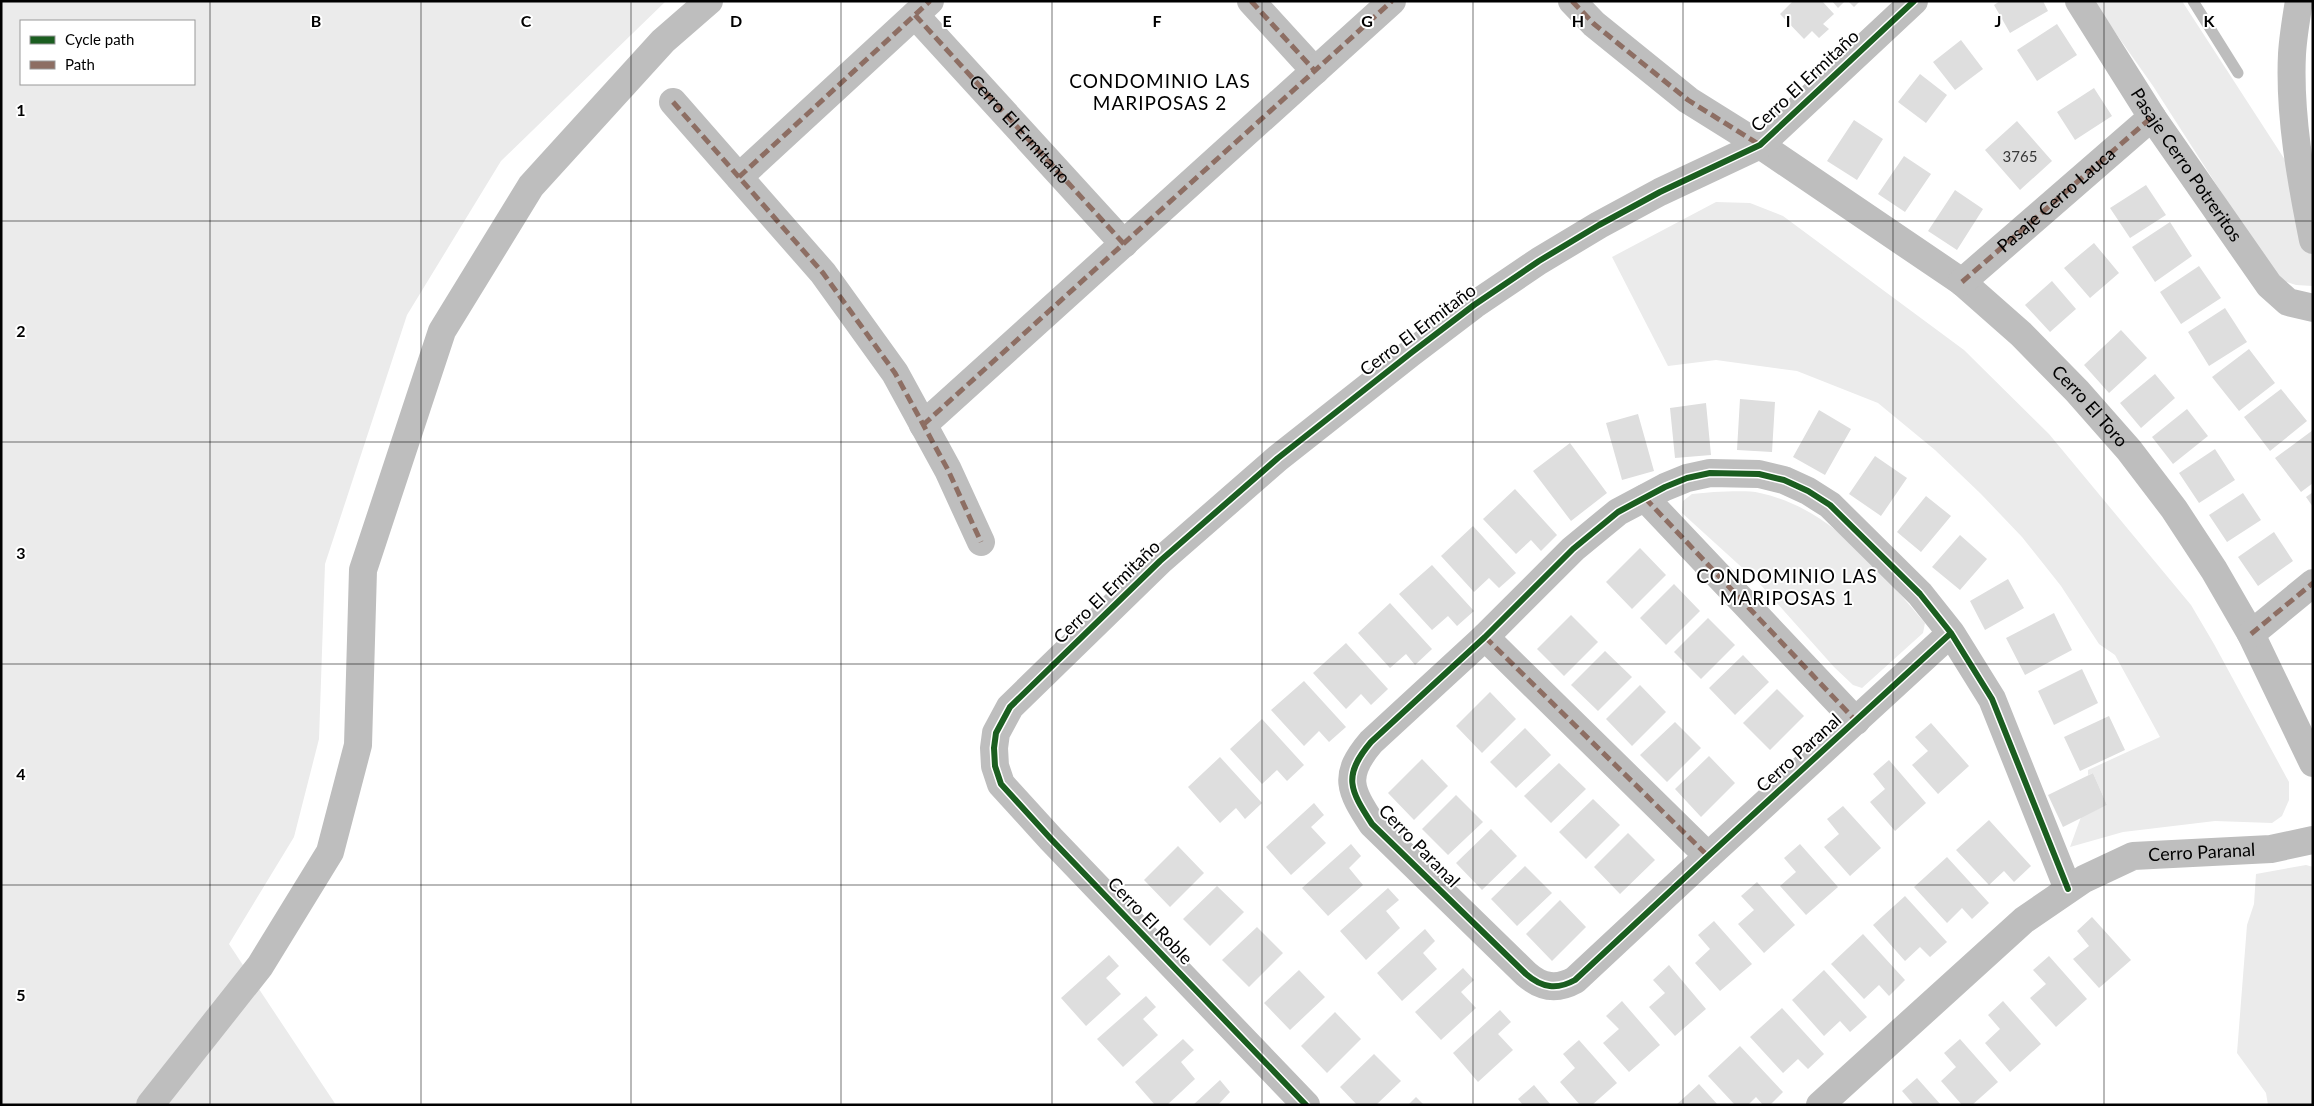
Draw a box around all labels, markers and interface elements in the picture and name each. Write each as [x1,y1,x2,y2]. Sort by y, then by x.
text: B [311,11,321,30]
text: C [521,11,532,30]
text: D [730,11,742,30]
text: E [942,11,952,30]
text: F [1152,11,1162,30]
text: G [1361,11,1373,30]
text: H [1572,11,1584,30]
text: I [1786,11,1790,30]
text: J [1995,11,2001,30]
text: K [2204,11,2216,30]
legend [20,20,195,85]
street label: Cerro El Ermitaño [1746,25,1863,136]
text: Cycle path [65,30,134,48]
text: Path [65,55,95,73]
district label: CONDOMINIO LAS MARIPOSAS 2 [1069,69,1251,114]
street label: Cerro El Ermitaño [965,70,1075,188]
street label: Pasaje Cerro Potreritos [2127,84,2248,246]
text: 1 [16,100,26,119]
street label: Pasaje Cerro Lauca [1992,142,2119,257]
house number: 3765 [2003,147,2037,165]
street label: Cerro El Ermitaño [1355,278,1480,380]
text: 2 [16,321,26,340]
street label: Cerro El Toro [2048,360,2133,451]
street label: Cerro El Ermitaño [1048,535,1164,648]
text: 3 [16,543,26,562]
district label: CONDOMINIO LAS MARIPOSAS 1 [1696,564,1878,609]
street label: Cerro Paranal [1751,708,1845,796]
text: 4 [16,764,26,783]
street label: Cerro Paranal [1375,799,1465,891]
street label: Cerro Paranal [2148,838,2256,865]
street label: Cerro El Roble [1104,872,1198,969]
text: 5 [16,985,26,1004]

